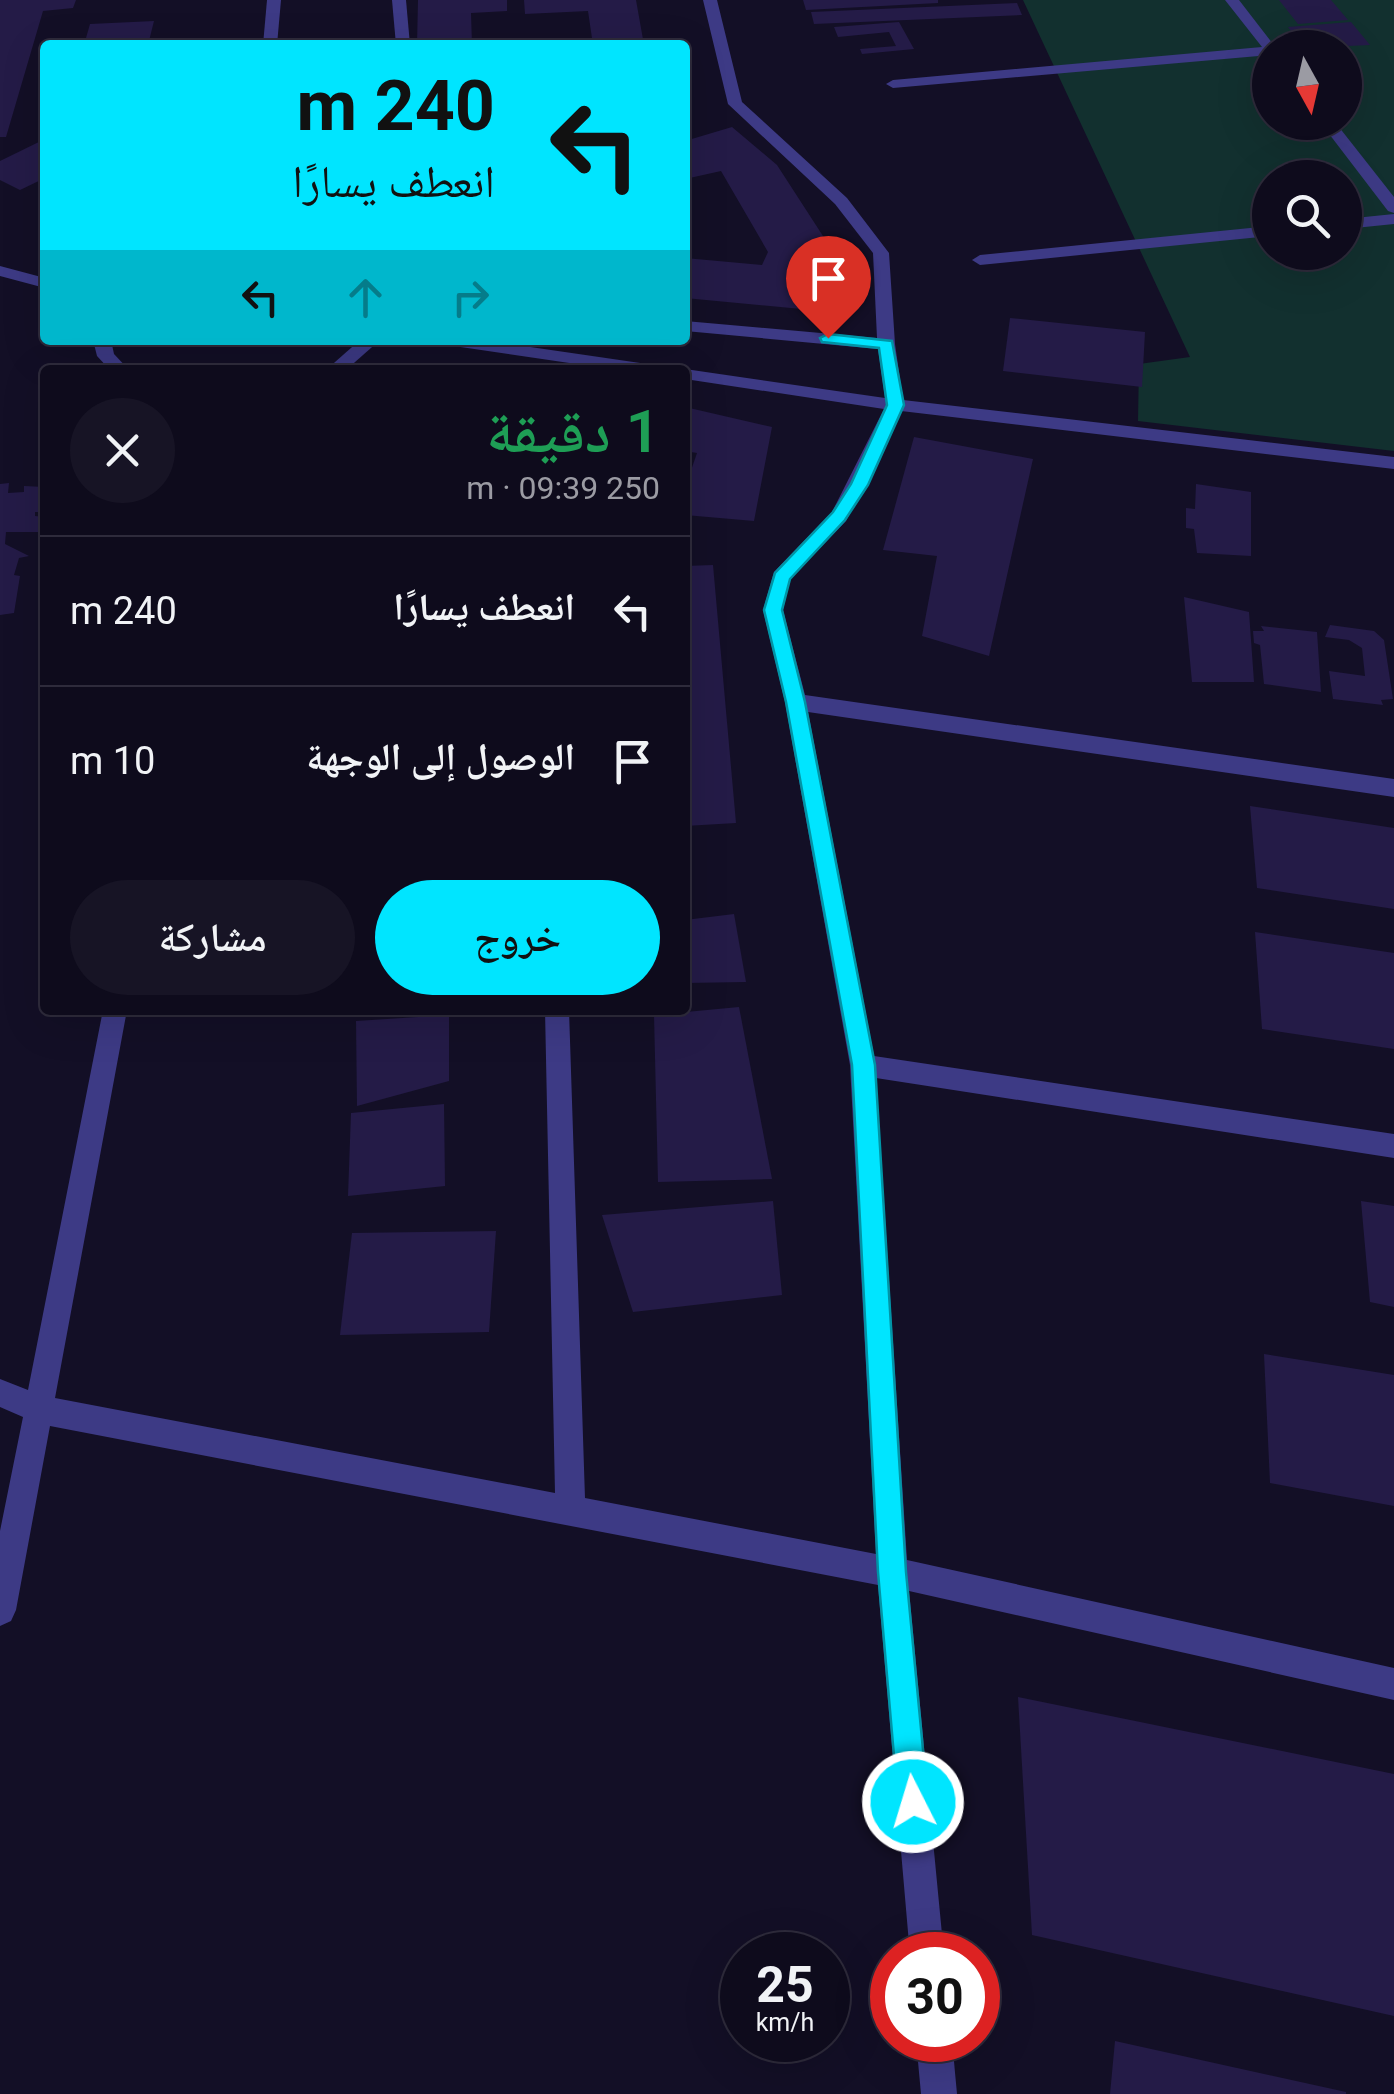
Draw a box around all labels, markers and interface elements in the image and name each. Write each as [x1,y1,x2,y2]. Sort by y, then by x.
north arrow [1252,30,1362,140]
map controls [1252,30,1362,270]
text: 240 m [296,65,495,147]
icon: left [530,80,660,210]
text: انعطف يسارًا [292,155,495,208]
button: search [1252,160,1362,270]
pin [786,236,871,339]
icon: arrive [801,251,856,306]
icon: left [233,270,288,325]
icon: ahead [338,270,393,325]
icon: right [443,270,498,325]
text: 1 دقيقة [486,396,660,467]
button: close [70,398,175,503]
text: 250 m · 09:39 [466,469,660,507]
icon: left [605,584,660,639]
text: انعطف يسارًا [393,585,575,629]
text: 240 m [70,589,177,633]
icon: arrive [605,734,660,789]
text: الوصول إلى الوجهة [306,735,575,779]
text: 10 m [70,739,155,783]
button: مشاركة [70,880,355,995]
button: خروج [375,880,660,995]
position arrow [861,1750,965,1854]
speed limit sign: 30 [870,1932,1000,2062]
text: 25 [756,1956,814,2014]
text: km/h [756,2008,814,2037]

